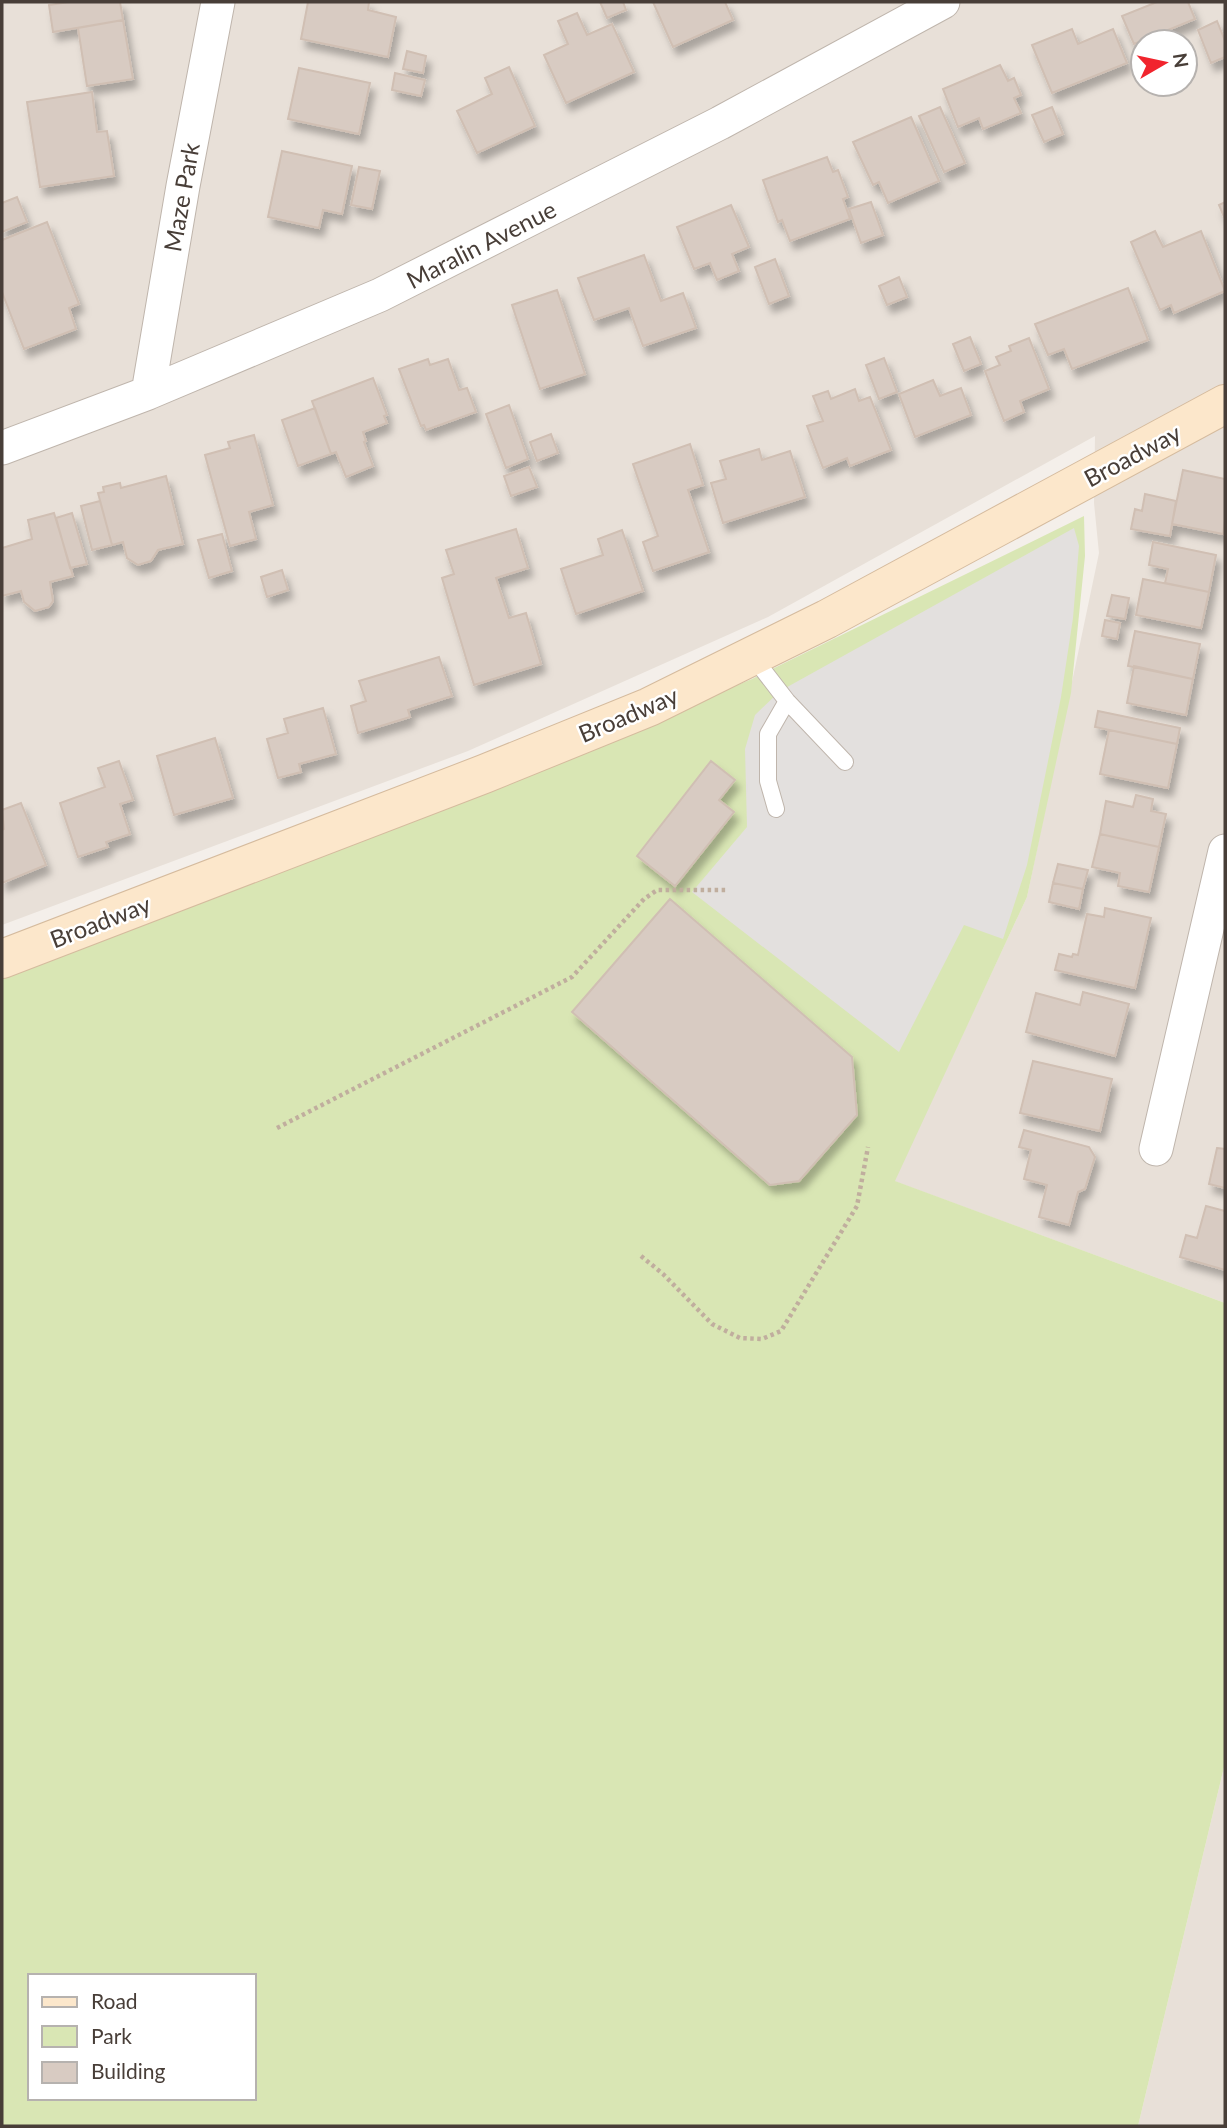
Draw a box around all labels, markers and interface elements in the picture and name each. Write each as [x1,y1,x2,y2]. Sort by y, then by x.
north arrow [1129,28,1199,98]
text: N [1169,51,1194,69]
street label: Maze Park [157,139,205,254]
street label: Maralin Avenue [401,194,561,294]
street label: Broadway [1079,417,1186,492]
street label: Broadway [574,680,683,748]
street label: Broadway [46,888,155,953]
legend [28,1974,256,2100]
text: Road [91,1988,138,2013]
text: Park [91,2023,132,2048]
text: Building [91,2058,166,2083]

